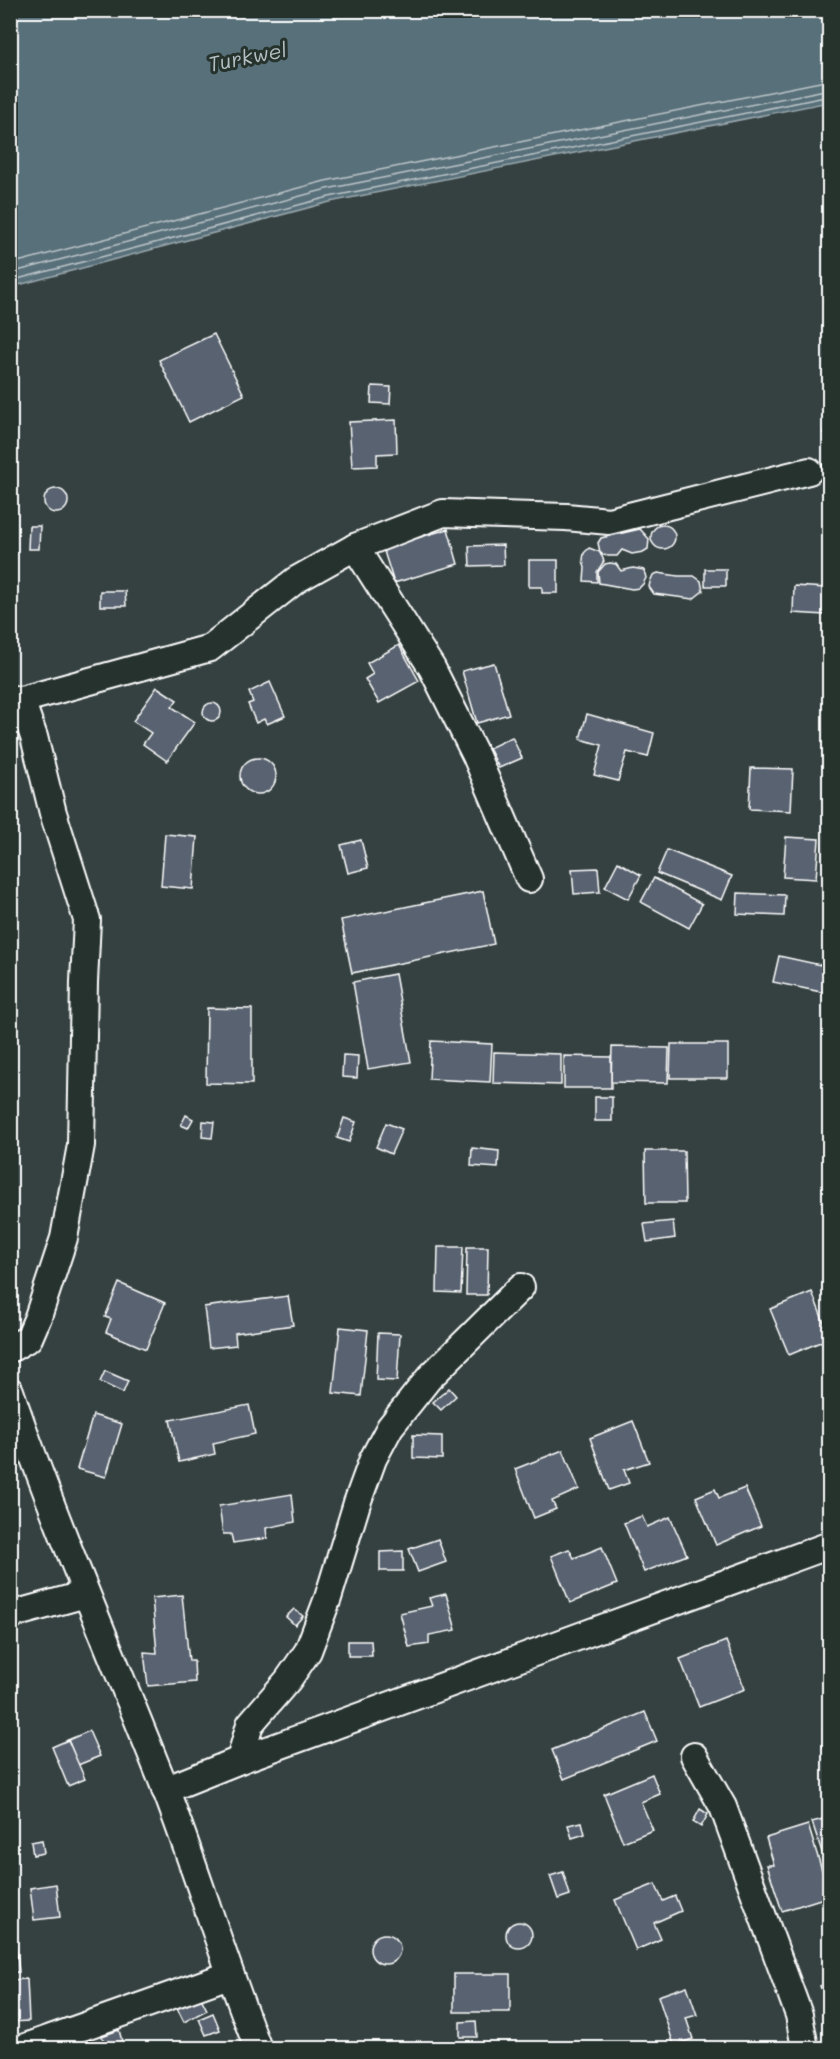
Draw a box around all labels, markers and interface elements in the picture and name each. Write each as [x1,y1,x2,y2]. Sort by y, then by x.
water label: Turkwel [205,35,289,77]

